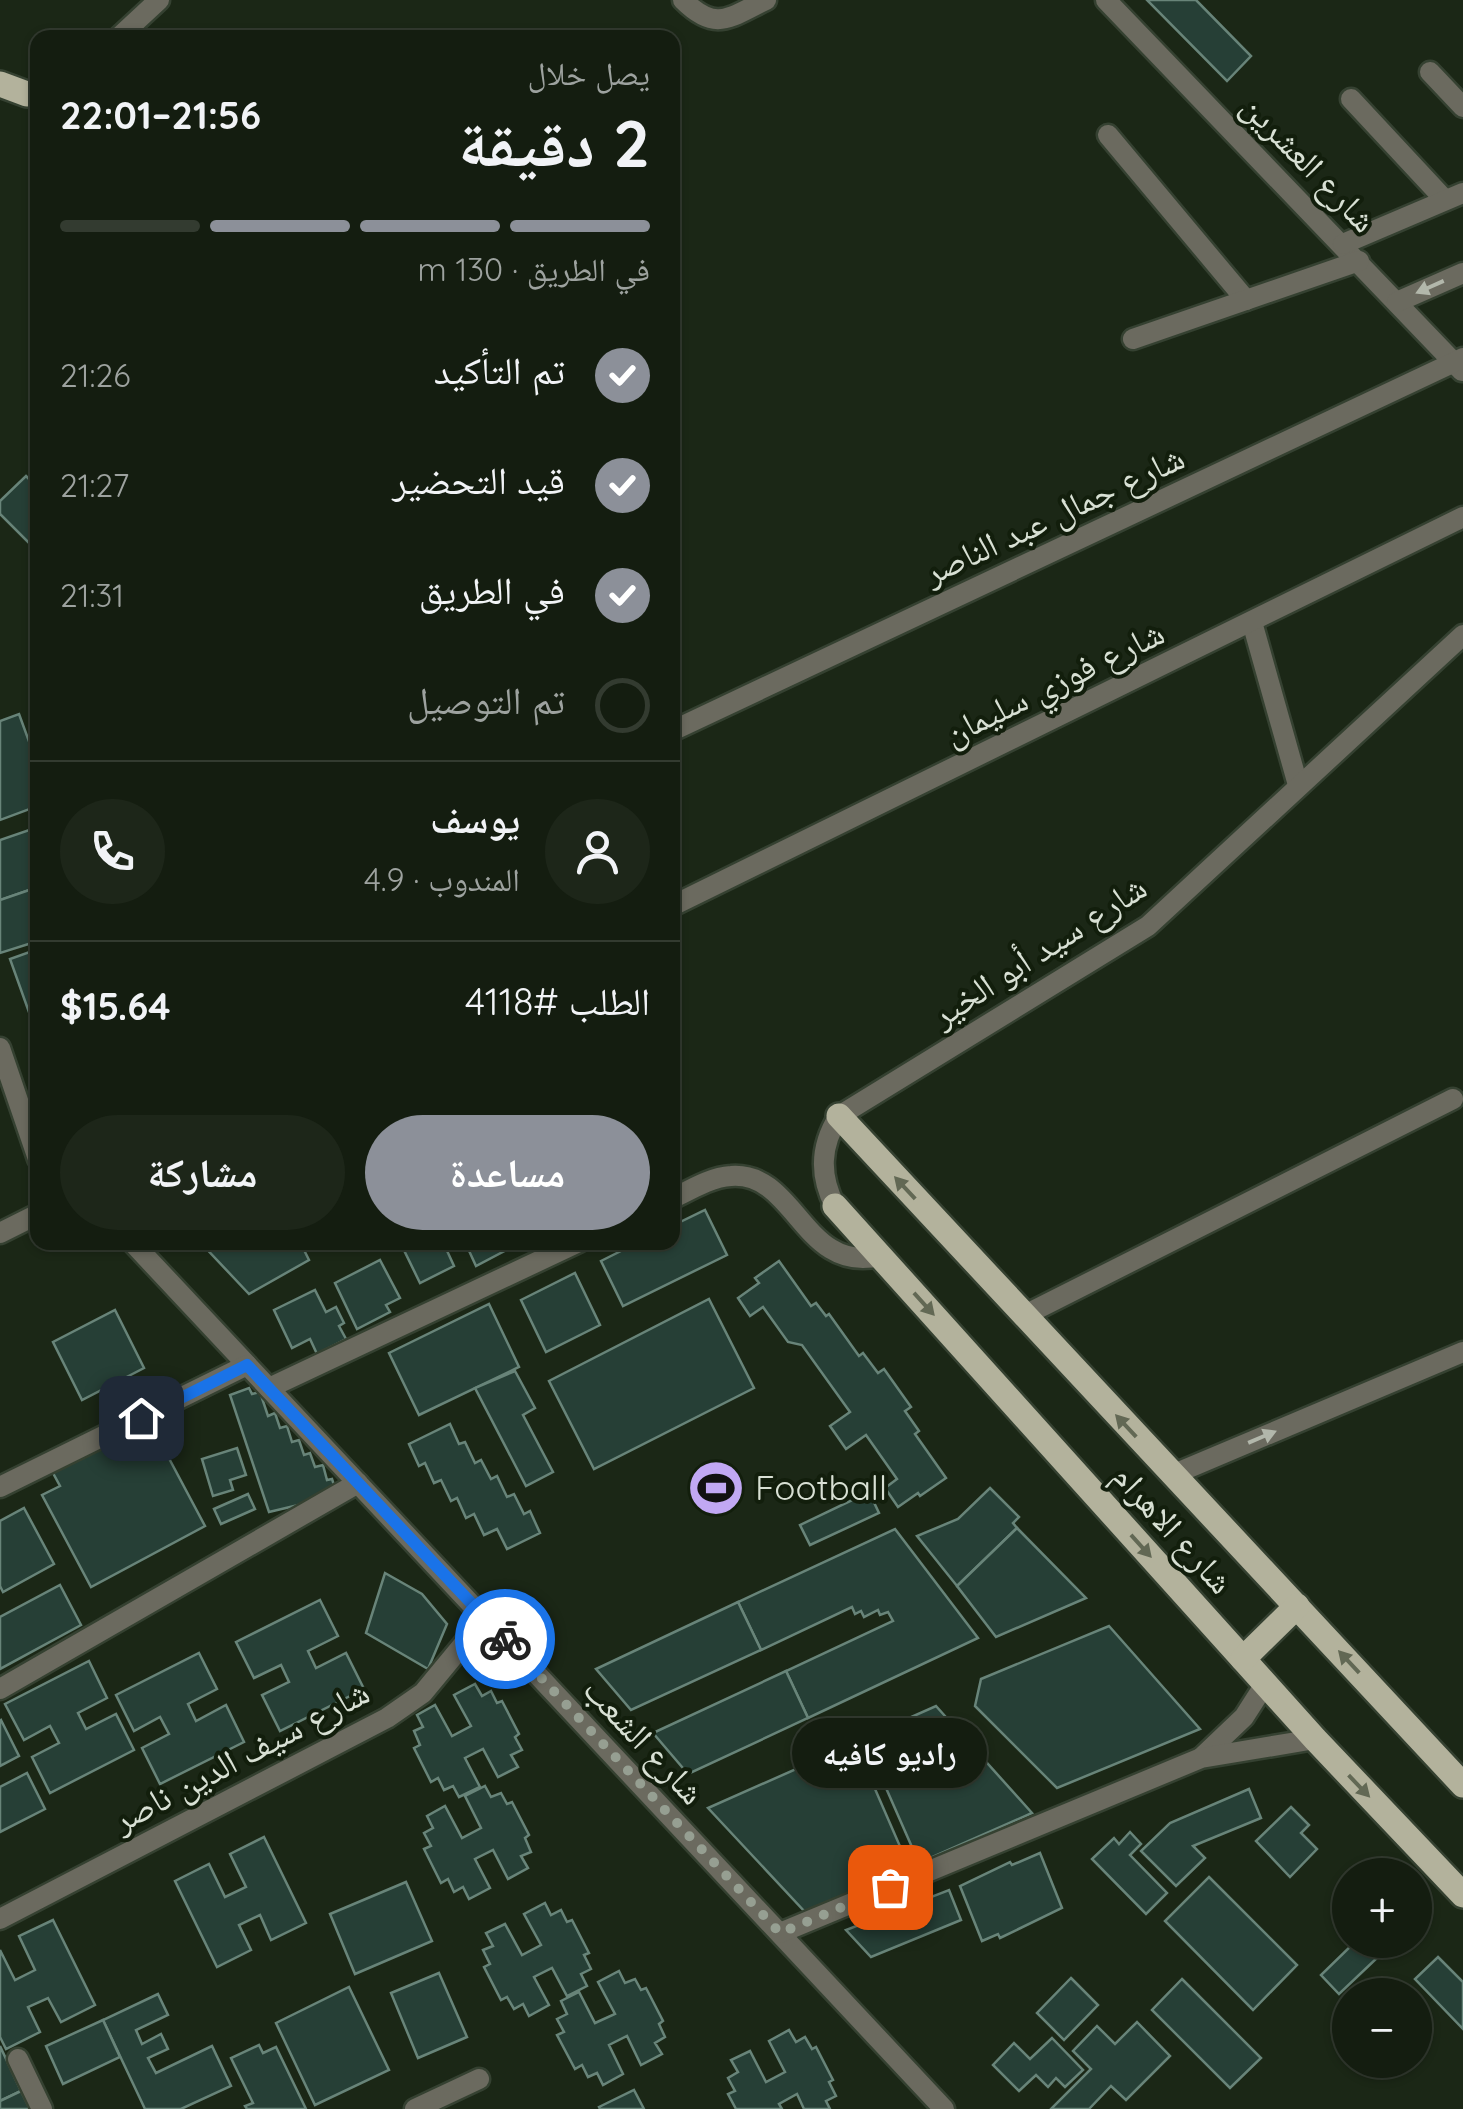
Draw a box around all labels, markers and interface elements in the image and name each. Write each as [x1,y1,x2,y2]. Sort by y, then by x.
text: يصل خلال [528,53,650,93]
street label: شارع العشرين [1232,84,1387,242]
text: 21:56–22:01 [60,91,261,139]
text: 2 دقيقة [458,102,650,183]
text: في الطريق · 130 m [418,249,650,289]
one-way arrow [1415,279,1445,295]
text: تم التأكيد [434,346,565,394]
icon: check [595,348,650,403]
text: 21:26 [60,355,131,395]
street label: شارع جمال عبد الناصر [915,434,1191,595]
text: قيد التحضير [392,456,565,504]
icon: check [595,458,650,513]
text: 21:27 [60,465,129,505]
text: في الطريق [419,566,565,614]
icon: check [595,568,650,623]
text: 21:31 [60,575,124,615]
street label: شارع فوزي سليمان [936,610,1174,761]
text: تم التوصيل [407,676,565,724]
text: يوسف [430,795,520,843]
button: phone [60,799,165,904]
button: person [545,799,650,904]
text: المندوب · 4.9 [364,859,520,899]
street label: شارع سيد أبو الخير [922,864,1155,1037]
text: الطلب #4118 [465,977,650,1025]
text: $15.64 [60,982,171,1030]
button: مشاركة [60,1115,345,1230]
button: مساعدة [365,1115,650,1230]
one-way arrow [894,1176,917,1200]
one-way arrow [912,1291,934,1316]
pin [99,1376,184,1461]
icon: home [114,1391,169,1446]
one-way arrow [1115,1414,1138,1438]
one-way arrow [1247,1428,1277,1444]
street label: شارع الاهرام [1102,1454,1244,1604]
sports icon: Football [686,1458,746,1518]
place label: Football [755,1465,887,1509]
one-way arrow [1129,1533,1151,1558]
courier [455,1589,555,1689]
icon: bike [478,1612,533,1667]
one-way arrow [1338,1650,1361,1674]
street label: شارع الشعب [574,1667,715,1814]
street label: شارع سيف الدين ناصر [104,1669,377,1843]
callout: راديو كافيه [792,1717,988,1787]
text: راديو كافيه [822,1733,957,1773]
one-way arrow [1347,1774,1370,1798]
pin [848,1845,933,1930]
map controls [1332,1858,1432,2078]
button: + [1332,1858,1432,1958]
icon: bag [863,1860,918,1915]
button: − [1332,1978,1432,2078]

